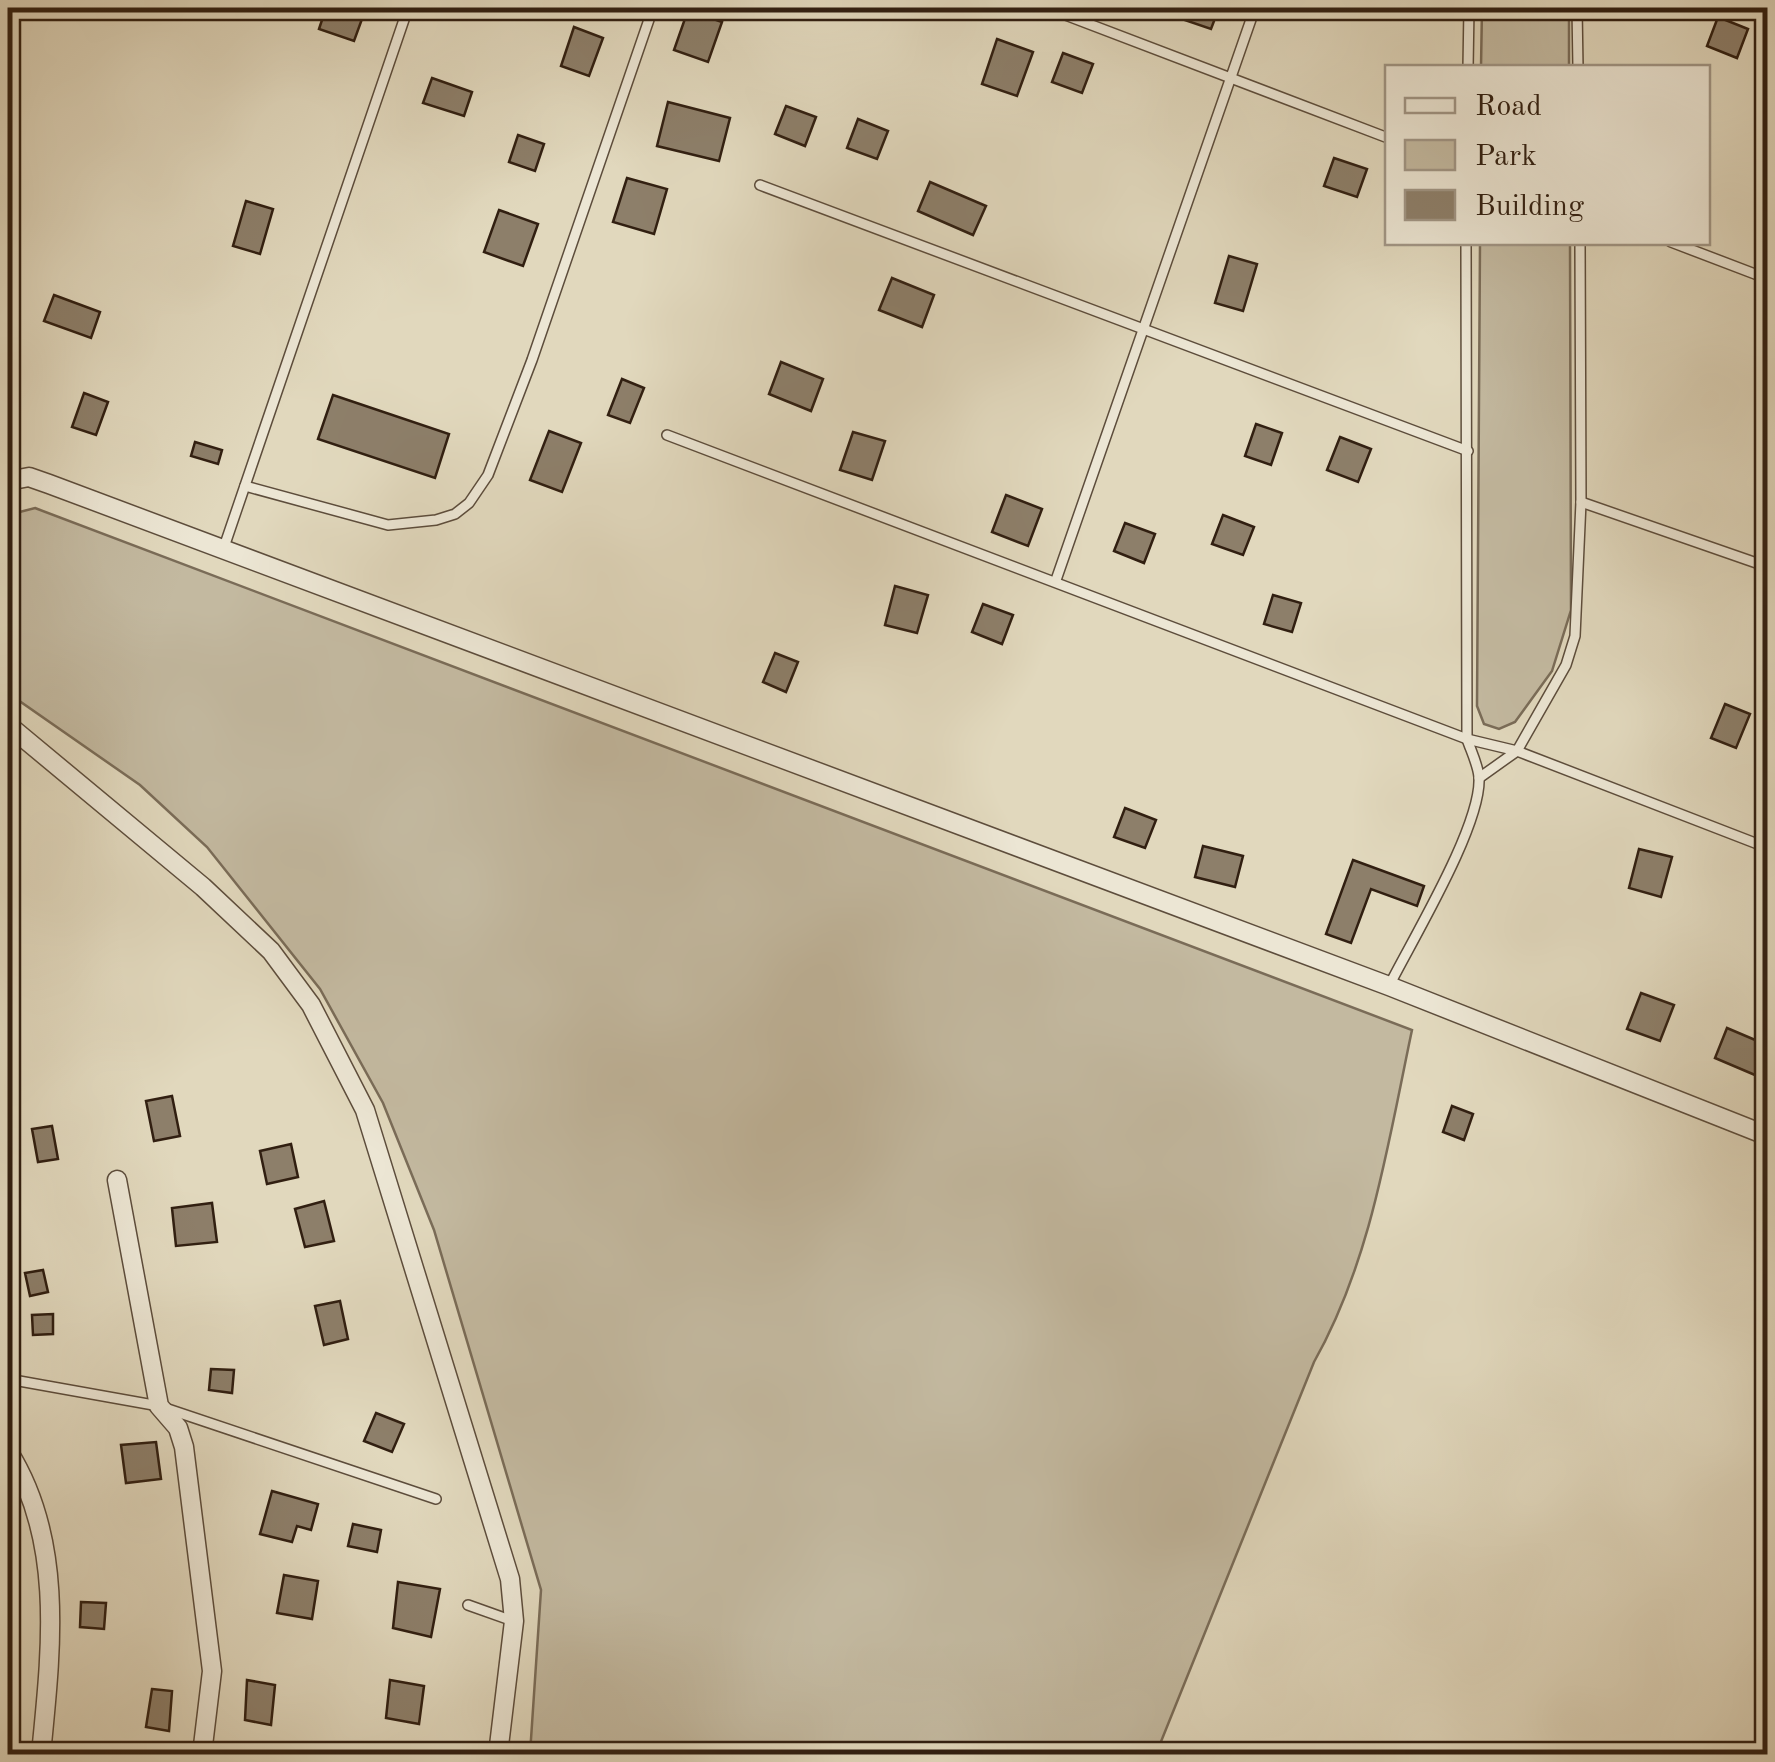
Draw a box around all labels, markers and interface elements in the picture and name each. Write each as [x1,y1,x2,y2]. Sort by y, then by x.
legend [1385,65,1710,245]
text: Road [1475,92,1542,122]
text: Park [1475,142,1537,172]
text: Building [1475,192,1584,222]

